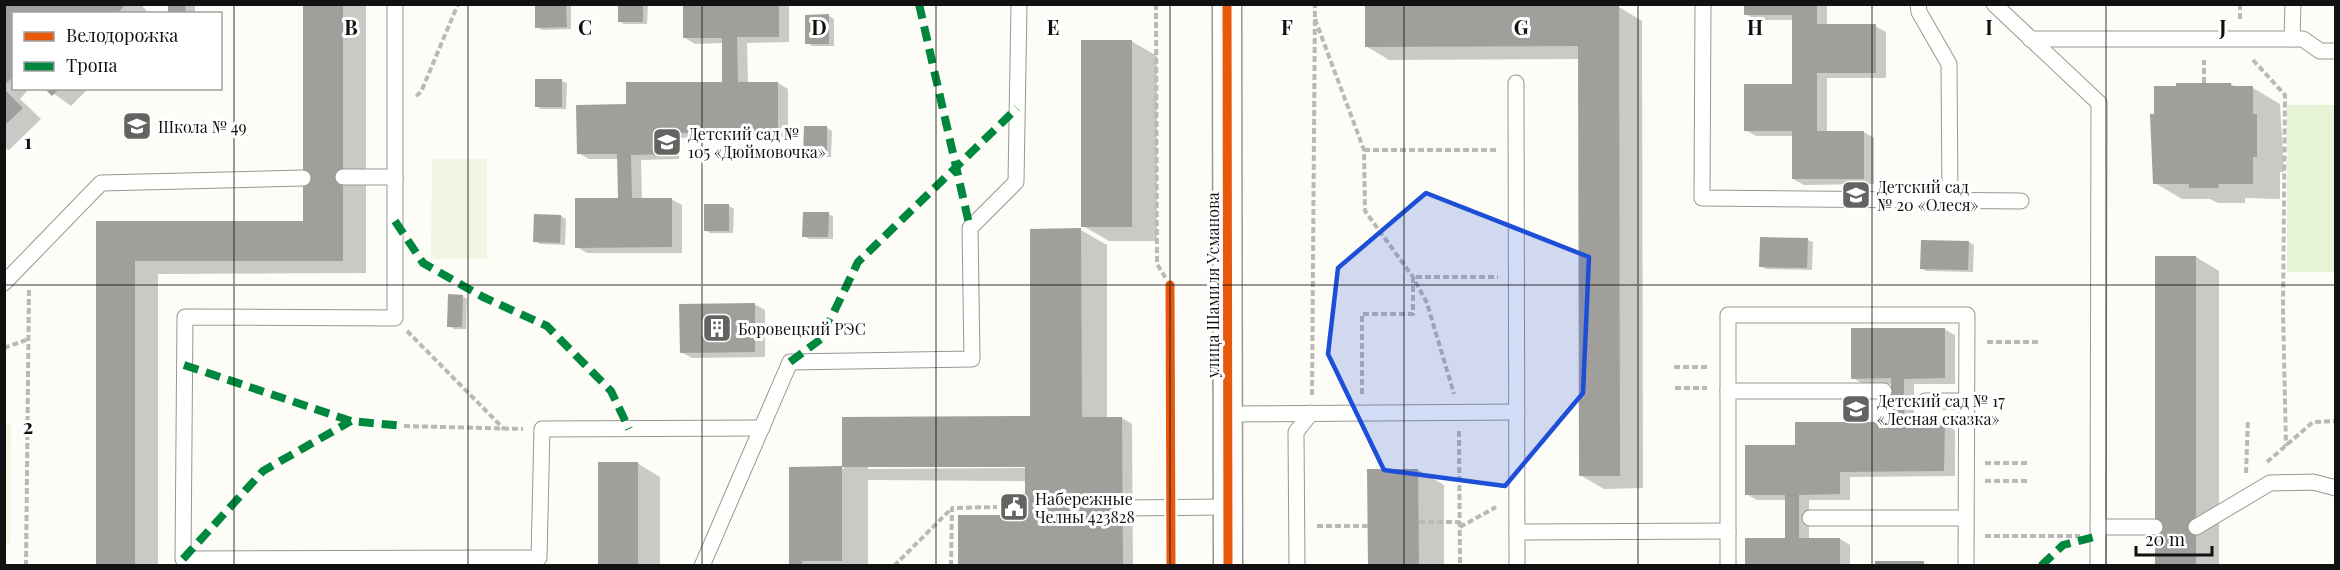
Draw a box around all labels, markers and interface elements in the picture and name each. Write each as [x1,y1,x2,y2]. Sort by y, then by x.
legend [12,12,222,90]
text: B [344,13,358,40]
text: C [578,13,592,40]
text: D [811,13,827,40]
text: E [1047,13,1059,40]
text: F [1281,13,1293,40]
text: G [1514,13,1529,40]
text: H [1747,13,1763,40]
text: I [1985,13,1993,40]
text: J [2218,13,2227,40]
text: Велодорожка [66,23,178,47]
text: Тропа [66,53,117,77]
school or university icon: Школа № 49 [121,110,153,142]
place label: Школа № 49 [158,116,247,137]
place label: Детский сад № 105 «Дюймовочка» [688,123,826,162]
school or university icon: Детский сад № 105 «Дюймовочка» [651,126,683,158]
text: 1 [24,127,32,154]
place label: Детский сад № 20 «Олеся» [1877,176,1979,215]
school or university icon: Детский сад № 20 «Олеся» [1840,179,1872,211]
street label: улица Шамиля Усманова [1202,192,1223,379]
building icon: Боровецкий РЭС [701,312,733,344]
place label: Боровецкий РЭС [738,318,866,339]
place label: Детский сад № 17 «Лесная сказка» [1877,390,2005,429]
school or university icon: Детский сад № 17 «Лесная сказка» [1840,393,1872,425]
text: 2 [23,412,33,439]
place label: Набережные Челны 423828 [1035,488,1135,527]
public building icon: Набережные Челны 423828 [998,491,1030,523]
scale bar [2136,519,2212,557]
text: 20 m [2145,527,2185,551]

